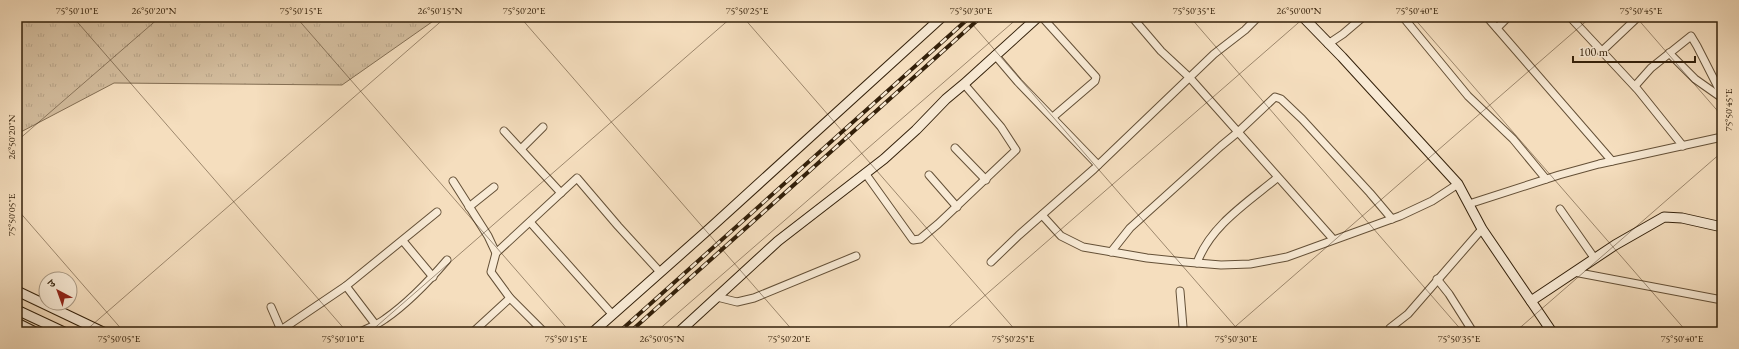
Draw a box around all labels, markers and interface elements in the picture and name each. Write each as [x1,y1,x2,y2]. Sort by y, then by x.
text: 75°50'10"E [56,4,99,17]
text: 26°50'20"N [132,4,177,17]
text: 75°50'15"E [280,4,323,17]
text: 26°50'15"N [418,4,463,17]
text: 75°50'20"E [503,4,546,17]
text: 75°50'25"E [726,4,769,17]
text: 75°50'30"E [950,4,993,17]
text: 75°50'35"E [1173,4,1216,17]
text: 26°50'00"N [1277,4,1322,17]
text: 75°50'40"E [1396,4,1439,17]
text: 75°50'45"E [1620,4,1663,17]
scale bar [1573,38,1695,64]
text: 100 m [1579,44,1609,60]
text: 75°50'45"E [1722,88,1735,131]
text: 26°50'20"N [5,114,18,159]
text: 75°50'05"E [5,193,18,236]
north arrow [38,271,78,311]
text: उ [44,275,59,291]
text: 75°50'05"E [98,332,141,345]
text: 75°50'10"E [322,332,365,345]
text: 75°50'15"E [545,332,588,345]
text: 26°50'05"N [640,332,685,345]
text: 75°50'20"E [768,332,811,345]
text: 75°50'25"E [992,332,1035,345]
text: 75°50'30"E [1215,332,1258,345]
text: 75°50'35"E [1438,332,1481,345]
text: 75°50'40"E [1661,332,1704,345]

